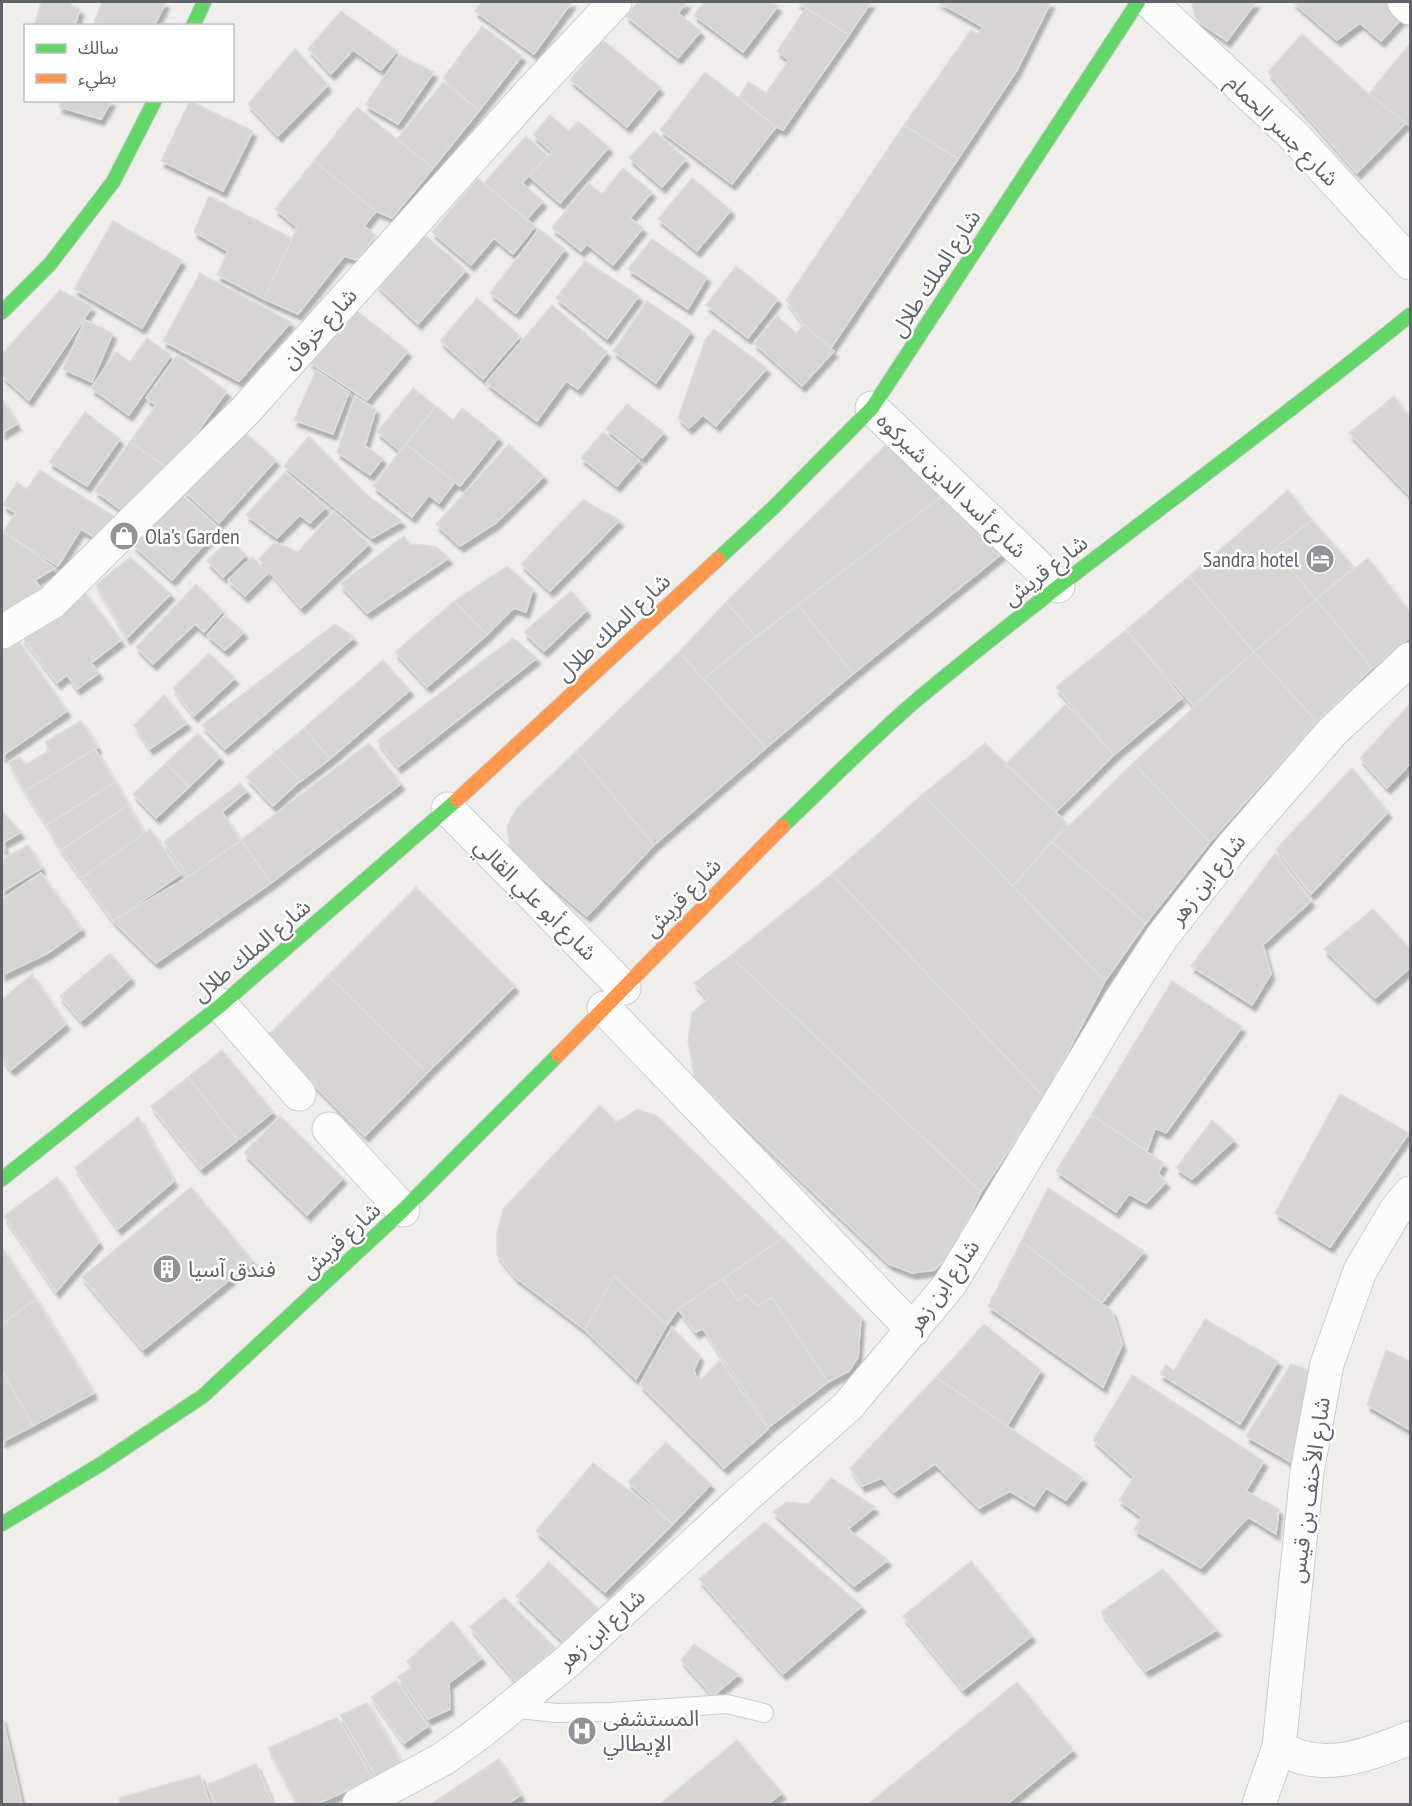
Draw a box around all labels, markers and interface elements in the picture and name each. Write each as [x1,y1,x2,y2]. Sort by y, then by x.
legend [24,24,234,102]
text: سالك [78,36,119,59]
text: بطيء [78,66,116,91]
street label: شارع جسر الحمام [1219,68,1345,194]
street label: شارع الملك طلال [883,204,989,344]
street label: شارع خرفان [275,282,365,376]
street label: شارع أسد الدين شيركوه [869,406,1033,566]
shop icon: Ola's Garden [108,520,140,552]
place label: Ola's Garden [145,522,240,550]
street label: شارع قريش [997,528,1095,614]
hotel icon: Sandra hotel [1304,543,1336,575]
place label: Sandra hotel [1203,545,1300,573]
street label: شارع الملك طلال [550,567,678,689]
street label: شارع ابن زهر [1162,828,1254,933]
street label: شارع أبو علي القالي [466,832,603,969]
street label: شارع قريش [637,851,729,945]
street label: شارع الملك طلال [186,892,318,1010]
street label: شارع قريش [294,1196,388,1287]
street label: شارع ابن زهر [900,1234,988,1341]
building icon: فندق آسيا [151,1253,183,1285]
place label: فندق آسيا [188,1255,276,1283]
street label: شارع الأحنف بن قيس [1282,1395,1339,1585]
street label: شارع ابن زهر [551,1582,652,1678]
place label: المستشفى الإيطالي [603,1704,699,1760]
hospital icon: المستشفى الإيطالي [566,1715,598,1747]

